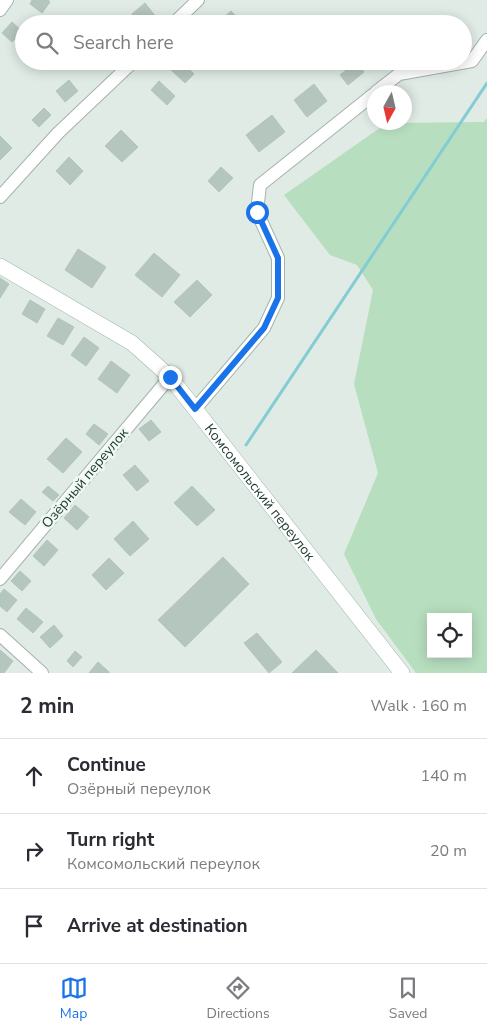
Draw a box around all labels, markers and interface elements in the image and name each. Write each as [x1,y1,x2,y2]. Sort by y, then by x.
search box [15,15,472,70]
icon: search [33,29,61,57]
text: Search here [73,30,174,56]
north arrow [367,85,412,130]
route start [246,201,269,224]
route end [159,366,182,389]
street label: Комсомольский переулок [201,420,320,565]
street label: Озёрный переулок [37,423,133,532]
map controls [427,613,472,658]
button: locate [427,613,472,658]
text: 2 min [20,692,74,720]
text: Walk · 160 m [371,695,467,717]
text: Continue [67,752,146,778]
icon: ahead [20,762,48,790]
text: 140 m [420,765,467,787]
text: Озёрный переулок [67,778,211,800]
text: Turn right [67,827,154,853]
icon: right [20,837,48,865]
text: 20 m [430,840,467,862]
text: Комсомольский переулок [67,853,260,875]
icon: arrive [20,912,48,940]
text: Arrive at destination [67,913,248,939]
tab: Map [60,974,88,1023]
tab: Directions [207,974,270,1023]
tab: Saved [389,974,427,1023]

